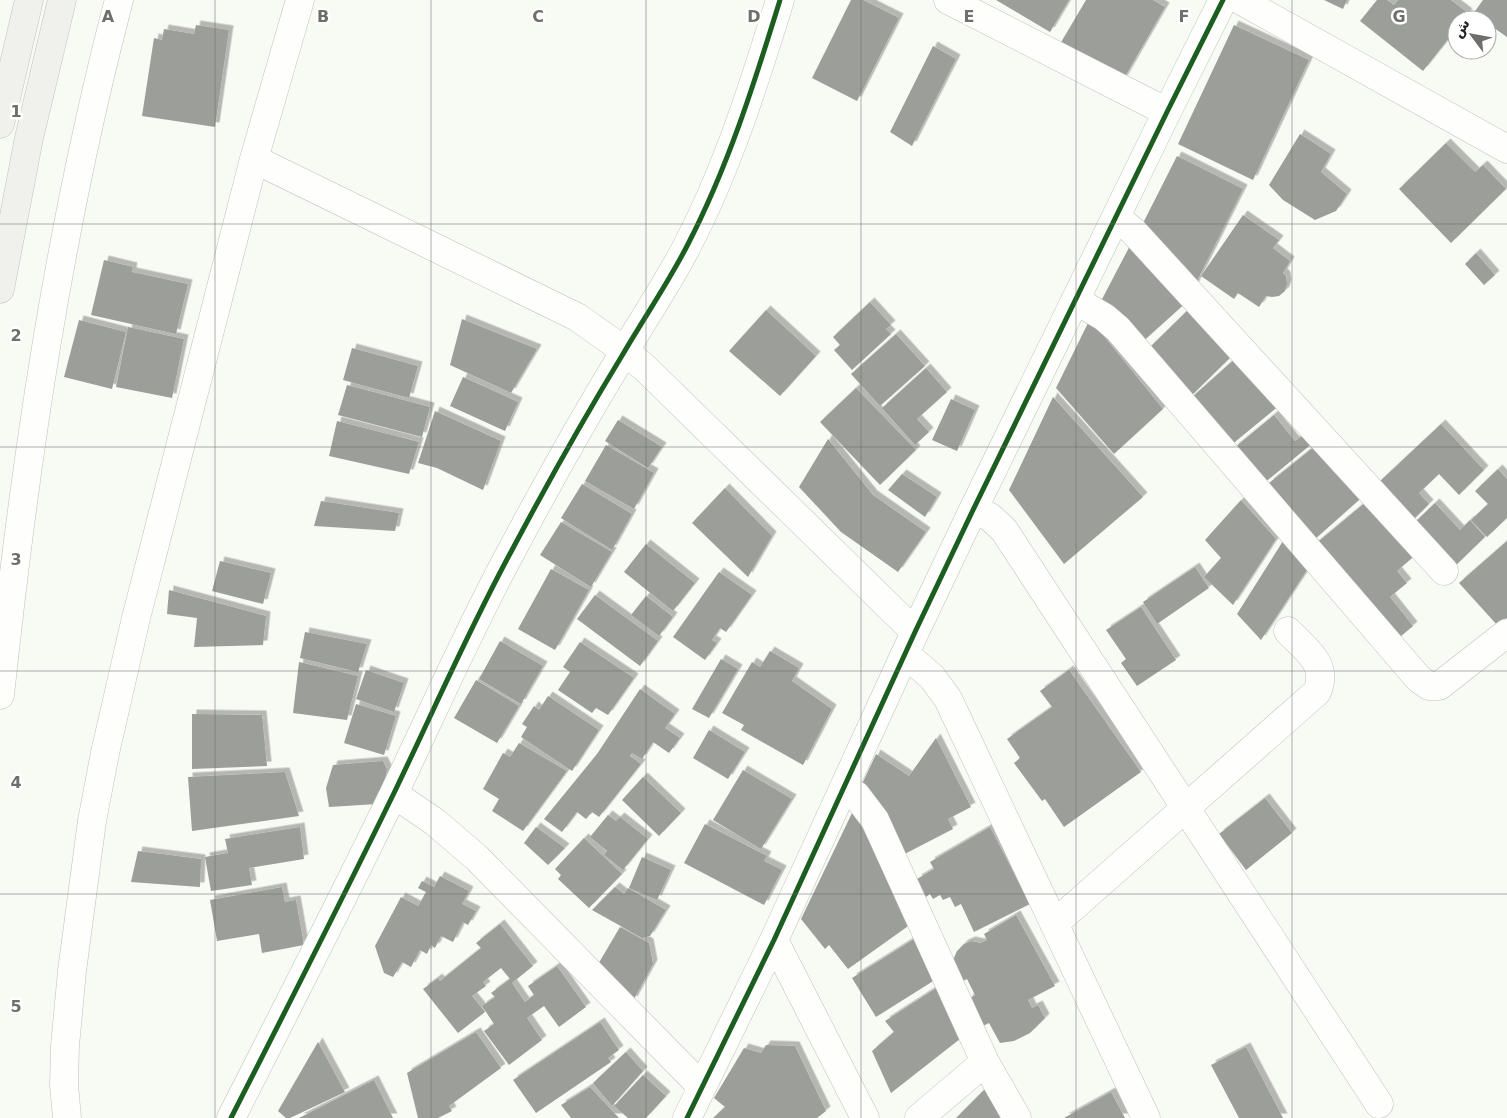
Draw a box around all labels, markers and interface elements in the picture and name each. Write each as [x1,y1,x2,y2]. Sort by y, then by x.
text: A [102,7,115,26]
text: B [317,7,329,26]
text: C [532,7,544,26]
text: D [747,7,761,26]
text: E [964,7,974,26]
text: F [1179,7,1189,26]
text: G [1392,7,1406,26]
north arrow [1447,10,1497,60]
text: ش [1449,16,1473,41]
text: 1 [10,102,22,121]
text: 2 [10,326,22,345]
text: 3 [10,550,22,569]
text: 4 [10,773,22,792]
text: 5 [10,997,22,1016]

